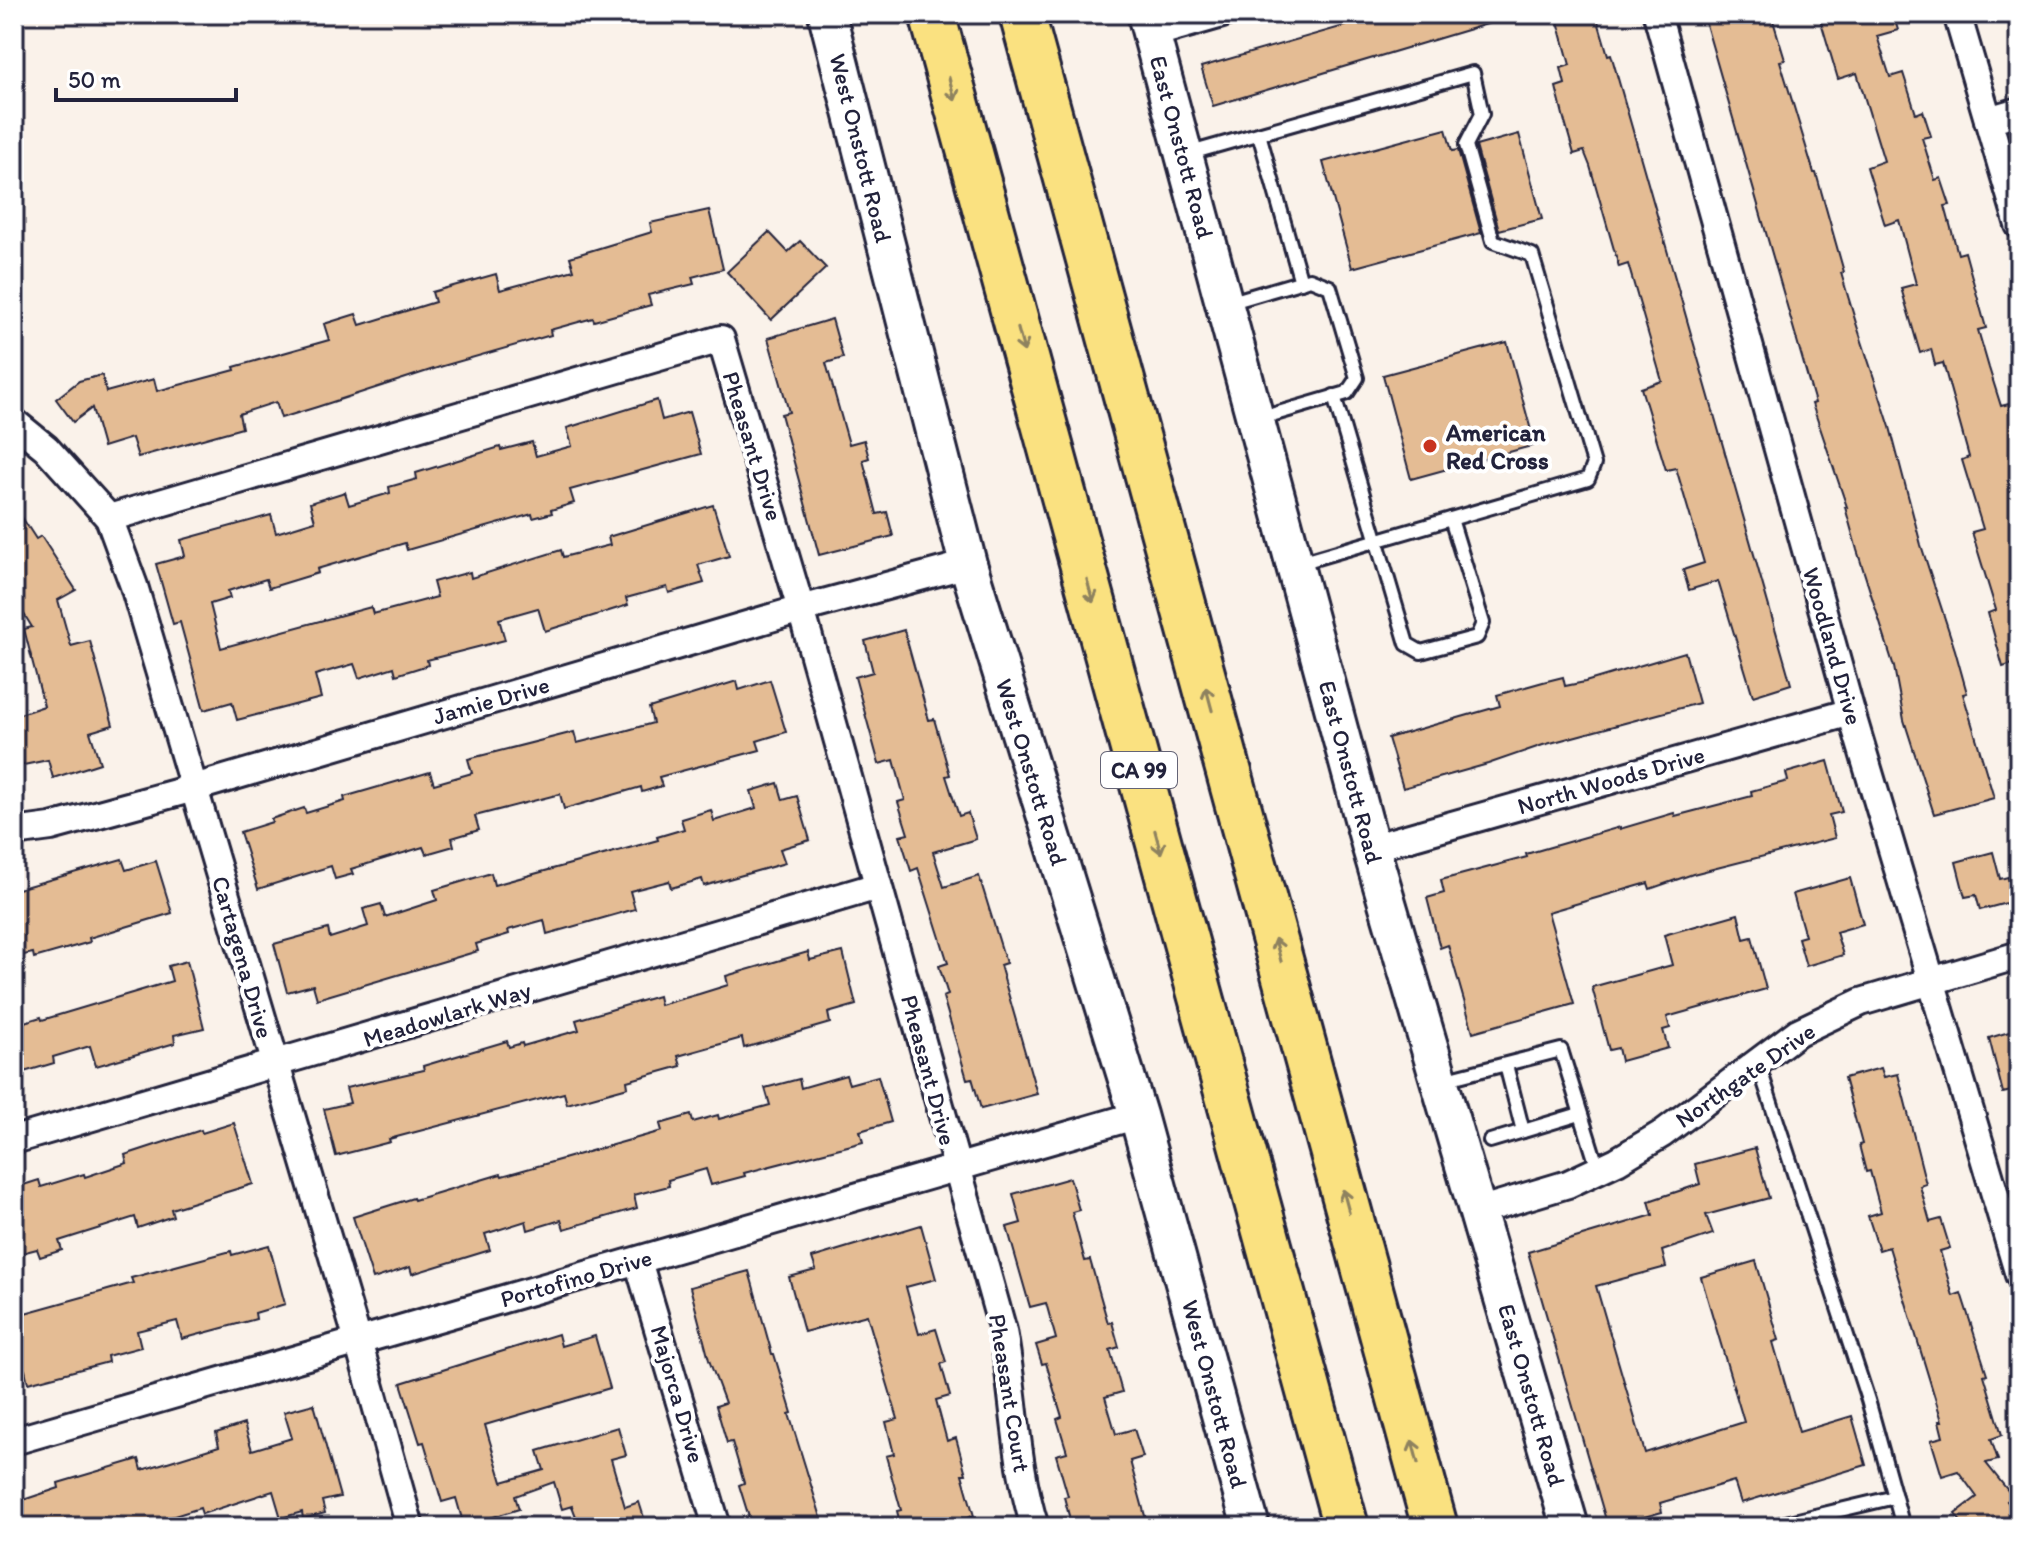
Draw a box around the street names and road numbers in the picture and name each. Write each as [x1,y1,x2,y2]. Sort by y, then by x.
street label: West Onstott Road [823,50,899,246]
street label: East Onstott Road [1144,52,1220,242]
street label: Pheasant Drive [717,368,789,524]
street label: Woodland Drive [1797,564,1869,728]
street label: Jamie Drive [429,670,553,730]
street label: West Onstott Road [990,675,1074,869]
street label: East Onstott Road [1313,677,1389,867]
street label: North Woods Drive [1514,739,1708,821]
road number: CA 99 [1101,752,1177,788]
street label: Cartagena Drive [206,873,280,1041]
street label: Meadowlark Way [360,975,535,1053]
street label: Pheasant Drive [895,992,963,1148]
street label: Northgate Drive [1670,1016,1820,1134]
street label: Portofino Drive [497,1242,655,1314]
street label: West Onstott Road [1176,1297,1254,1491]
street label: East Onstott Road [1492,1300,1572,1490]
street label: Pheasant Court [983,1312,1037,1474]
street label: Majorca Drive [645,1322,711,1466]

